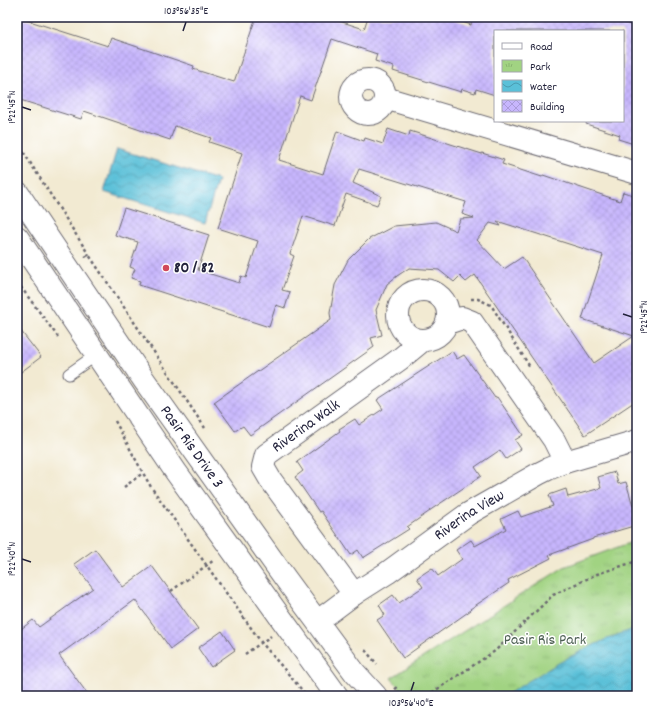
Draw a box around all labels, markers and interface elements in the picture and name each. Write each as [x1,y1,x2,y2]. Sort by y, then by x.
text: 103°56'35"E [164,5,208,19]
legend [494,30,624,122]
text: Road [530,39,552,56]
text: Park [530,59,551,76]
text: Water [530,79,557,96]
text: 1°22'45"N [6,90,20,124]
text: Building [530,99,565,116]
place label: 80 / 82 [174,257,214,280]
marker: 80 / 82 [161,263,171,273]
text: 1°22'45"N [638,300,652,334]
street label: Riverina Walk [267,394,345,459]
street label: Pasir Ris Drive 3 [154,401,229,493]
street label: Riverina View [429,484,509,546]
text: 1°22'40"N [6,542,20,576]
park label: Pasir Ris Park [504,629,586,652]
text: 103°56'40"E [389,697,434,711]

